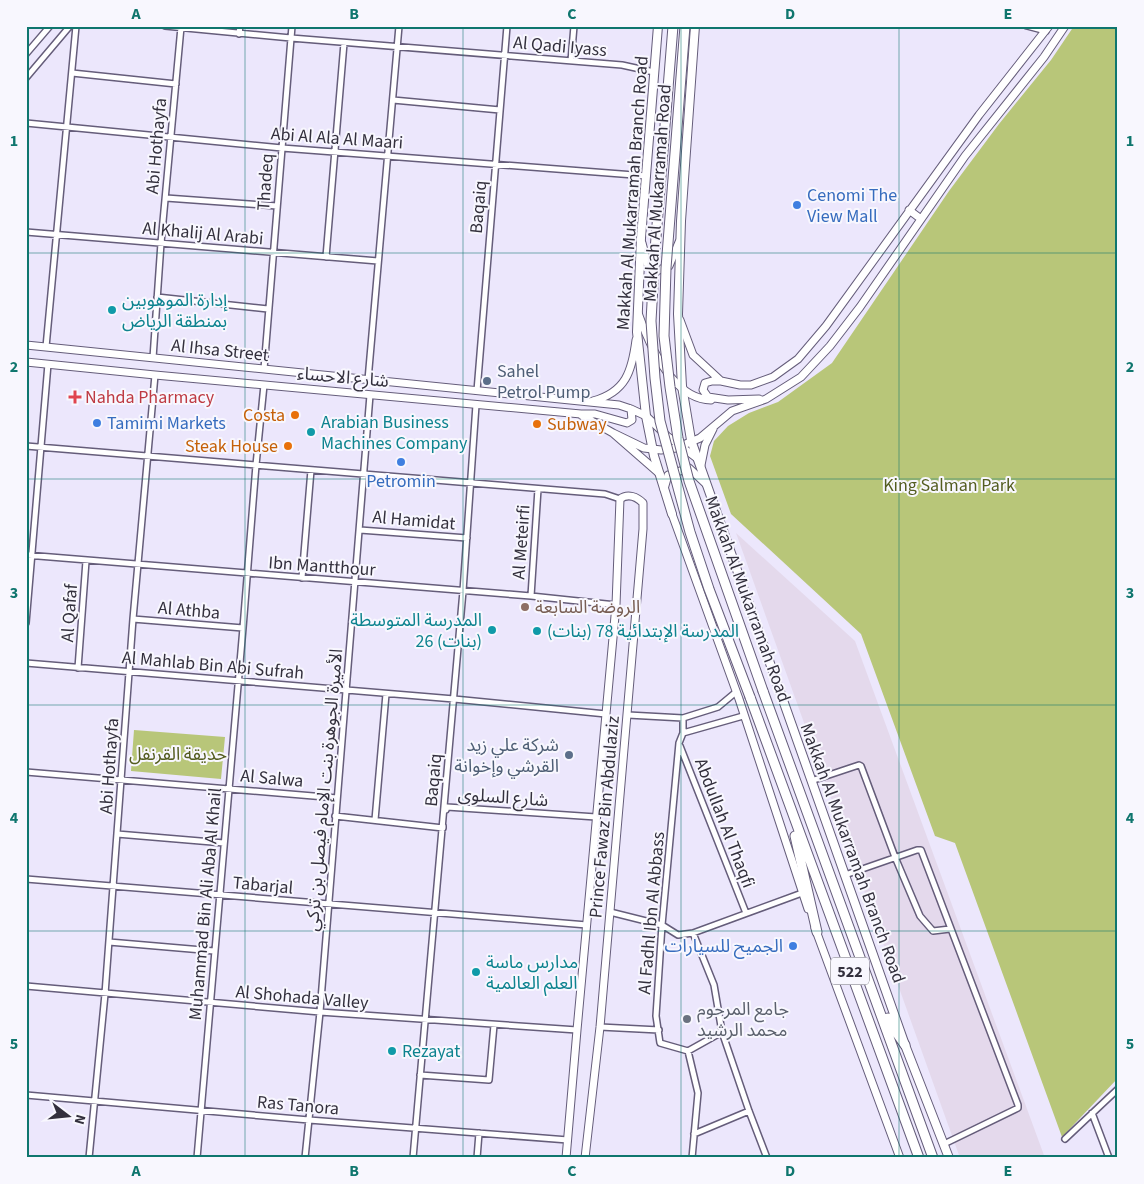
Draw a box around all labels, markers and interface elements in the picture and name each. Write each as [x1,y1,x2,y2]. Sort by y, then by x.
text: A [130,3,141,25]
text: B [349,3,359,25]
text: C [567,3,577,25]
text: D [785,3,795,25]
text: E [1004,3,1012,25]
street label: Al Qadi Iyass [512,30,608,63]
street label: Makkah Al Mukarramah Branch Road [610,55,655,331]
street label: Makkah Al Mukarramah Road [637,83,678,303]
street label: Abi Hothayfa [140,97,173,195]
street label: Abi Al Ala Al Maari [270,121,404,156]
text: 1 [10,130,18,152]
text: 1 [1126,130,1134,152]
street label: Thadeq [251,153,280,212]
street label: Baqaiq [464,179,493,235]
place label: Cenomi The View Mall [807,183,897,229]
marker: Cenomi The View Mall [791,199,803,211]
street label: Al Khalij Al Arabi [141,216,264,251]
place label: إدارة الموهوبين بمنطقة الرياض [122,288,227,334]
marker: إدارة الموهوبين بمنطقة الرياض [106,304,118,316]
street label: Al Ihsa Street [170,333,270,368]
text: 2 [10,356,18,378]
text: 2 [1126,356,1134,378]
place label: Sahel Petrol Pump [497,359,591,405]
street label: شارع الاحساء [296,361,390,395]
marker: Sahel Petrol Pump [481,375,493,387]
place label: Nahda Pharmacy [85,385,215,410]
marker: Nahda Pharmacy [69,391,81,403]
place label: Costa [243,403,285,428]
marker: Costa [289,409,301,421]
place label: Arabian Business Machines Company [321,410,468,456]
place label: Tamimi Markets [107,411,226,436]
place label: Subway [547,412,607,437]
marker: Tamimi Markets [91,417,103,429]
marker: Subway [531,418,543,430]
marker: Arabian Business Machines Company [305,426,317,438]
place label: Steak House [185,434,278,459]
marker: Steak House [282,440,294,452]
marker: Petromin [395,456,407,468]
place label: Petromin [366,469,436,494]
park label: King Salman Park [883,473,1015,498]
street label: Makkah Al Mukarramah Road [698,492,797,706]
street label: Al Hamidat [372,504,456,537]
street label: Al Meteirfi [506,504,537,580]
street label: Ibn Mantthour [267,550,377,583]
text: 3 [10,582,18,604]
street label: Al Qafaf [55,582,84,643]
text: 3 [1126,582,1134,604]
street label: Al Athba [157,595,221,626]
place label: الروضة السابعة [535,595,640,620]
marker: الروضة السابعة [519,601,531,613]
place label: المدرسة المتوسطة 26 (بنات) [350,608,482,654]
place label: المدرسة الإبتدائية 78 (بنات) [547,619,739,644]
marker: المدرسة المتوسطة 26 (بنات) [486,624,498,636]
marker: المدرسة الإبتدائية 78 (بنات) [531,625,543,637]
street label: Al Mahlab Bin Abi Sufrah [121,645,305,686]
street label: الأميرة الجوهرة بنت الإمام فيصل بن تركي [300,648,350,932]
street label: Prince Fawaz Bin Abdulaziz [583,715,626,919]
street label: Abi Hothayfa [94,717,125,815]
street label: Makkah Al Mukarramah Branch Road [794,720,911,987]
place label: شركة علي زيد القرشي وإخوانة [454,733,559,779]
park label: حديقة القرنفل [129,742,227,767]
marker: شركة علي زيد القرشي وإخوانة [563,749,575,761]
street label: Baqaiq [419,752,448,808]
street label: Abdullah Al Thaqfi [688,755,761,892]
street label: Al Salwa [239,763,304,794]
street label: شارع السلوى [457,782,549,814]
street label: Muhammad Bin Ali Aba Al Khail [183,787,228,1021]
text: 4 [10,807,19,829]
text: 4 [1126,807,1135,829]
street label: Al Fadhl Ibn Al Abbass [632,831,671,995]
street label: Tabarjal [232,870,294,901]
place label: الجميح للسيارات [665,934,783,959]
marker: الجميح للسيارات [787,940,799,952]
place label: مدارس ماسة العلم العالمية [486,950,578,996]
road number: 522 [831,958,869,984]
marker: مدارس ماسة العلم العالمية [470,966,482,978]
street label: Al Shohada Valley [235,979,370,1016]
place label: جامع المرحوم محمد الرشيد [697,997,789,1043]
marker: جامع المرحوم محمد الرشيد [681,1013,693,1025]
text: 5 [10,1033,18,1055]
text: 5 [1126,1033,1134,1055]
place label: Rezayat [402,1039,460,1064]
marker: Rezayat [386,1045,398,1057]
street label: Ras Tanora [256,1089,340,1122]
north arrow [42,1092,92,1142]
text: N [69,1112,90,1127]
text: A [130,1160,141,1182]
text: B [349,1160,359,1182]
text: C [567,1160,577,1182]
text: D [785,1160,795,1182]
text: E [1004,1160,1012,1182]

